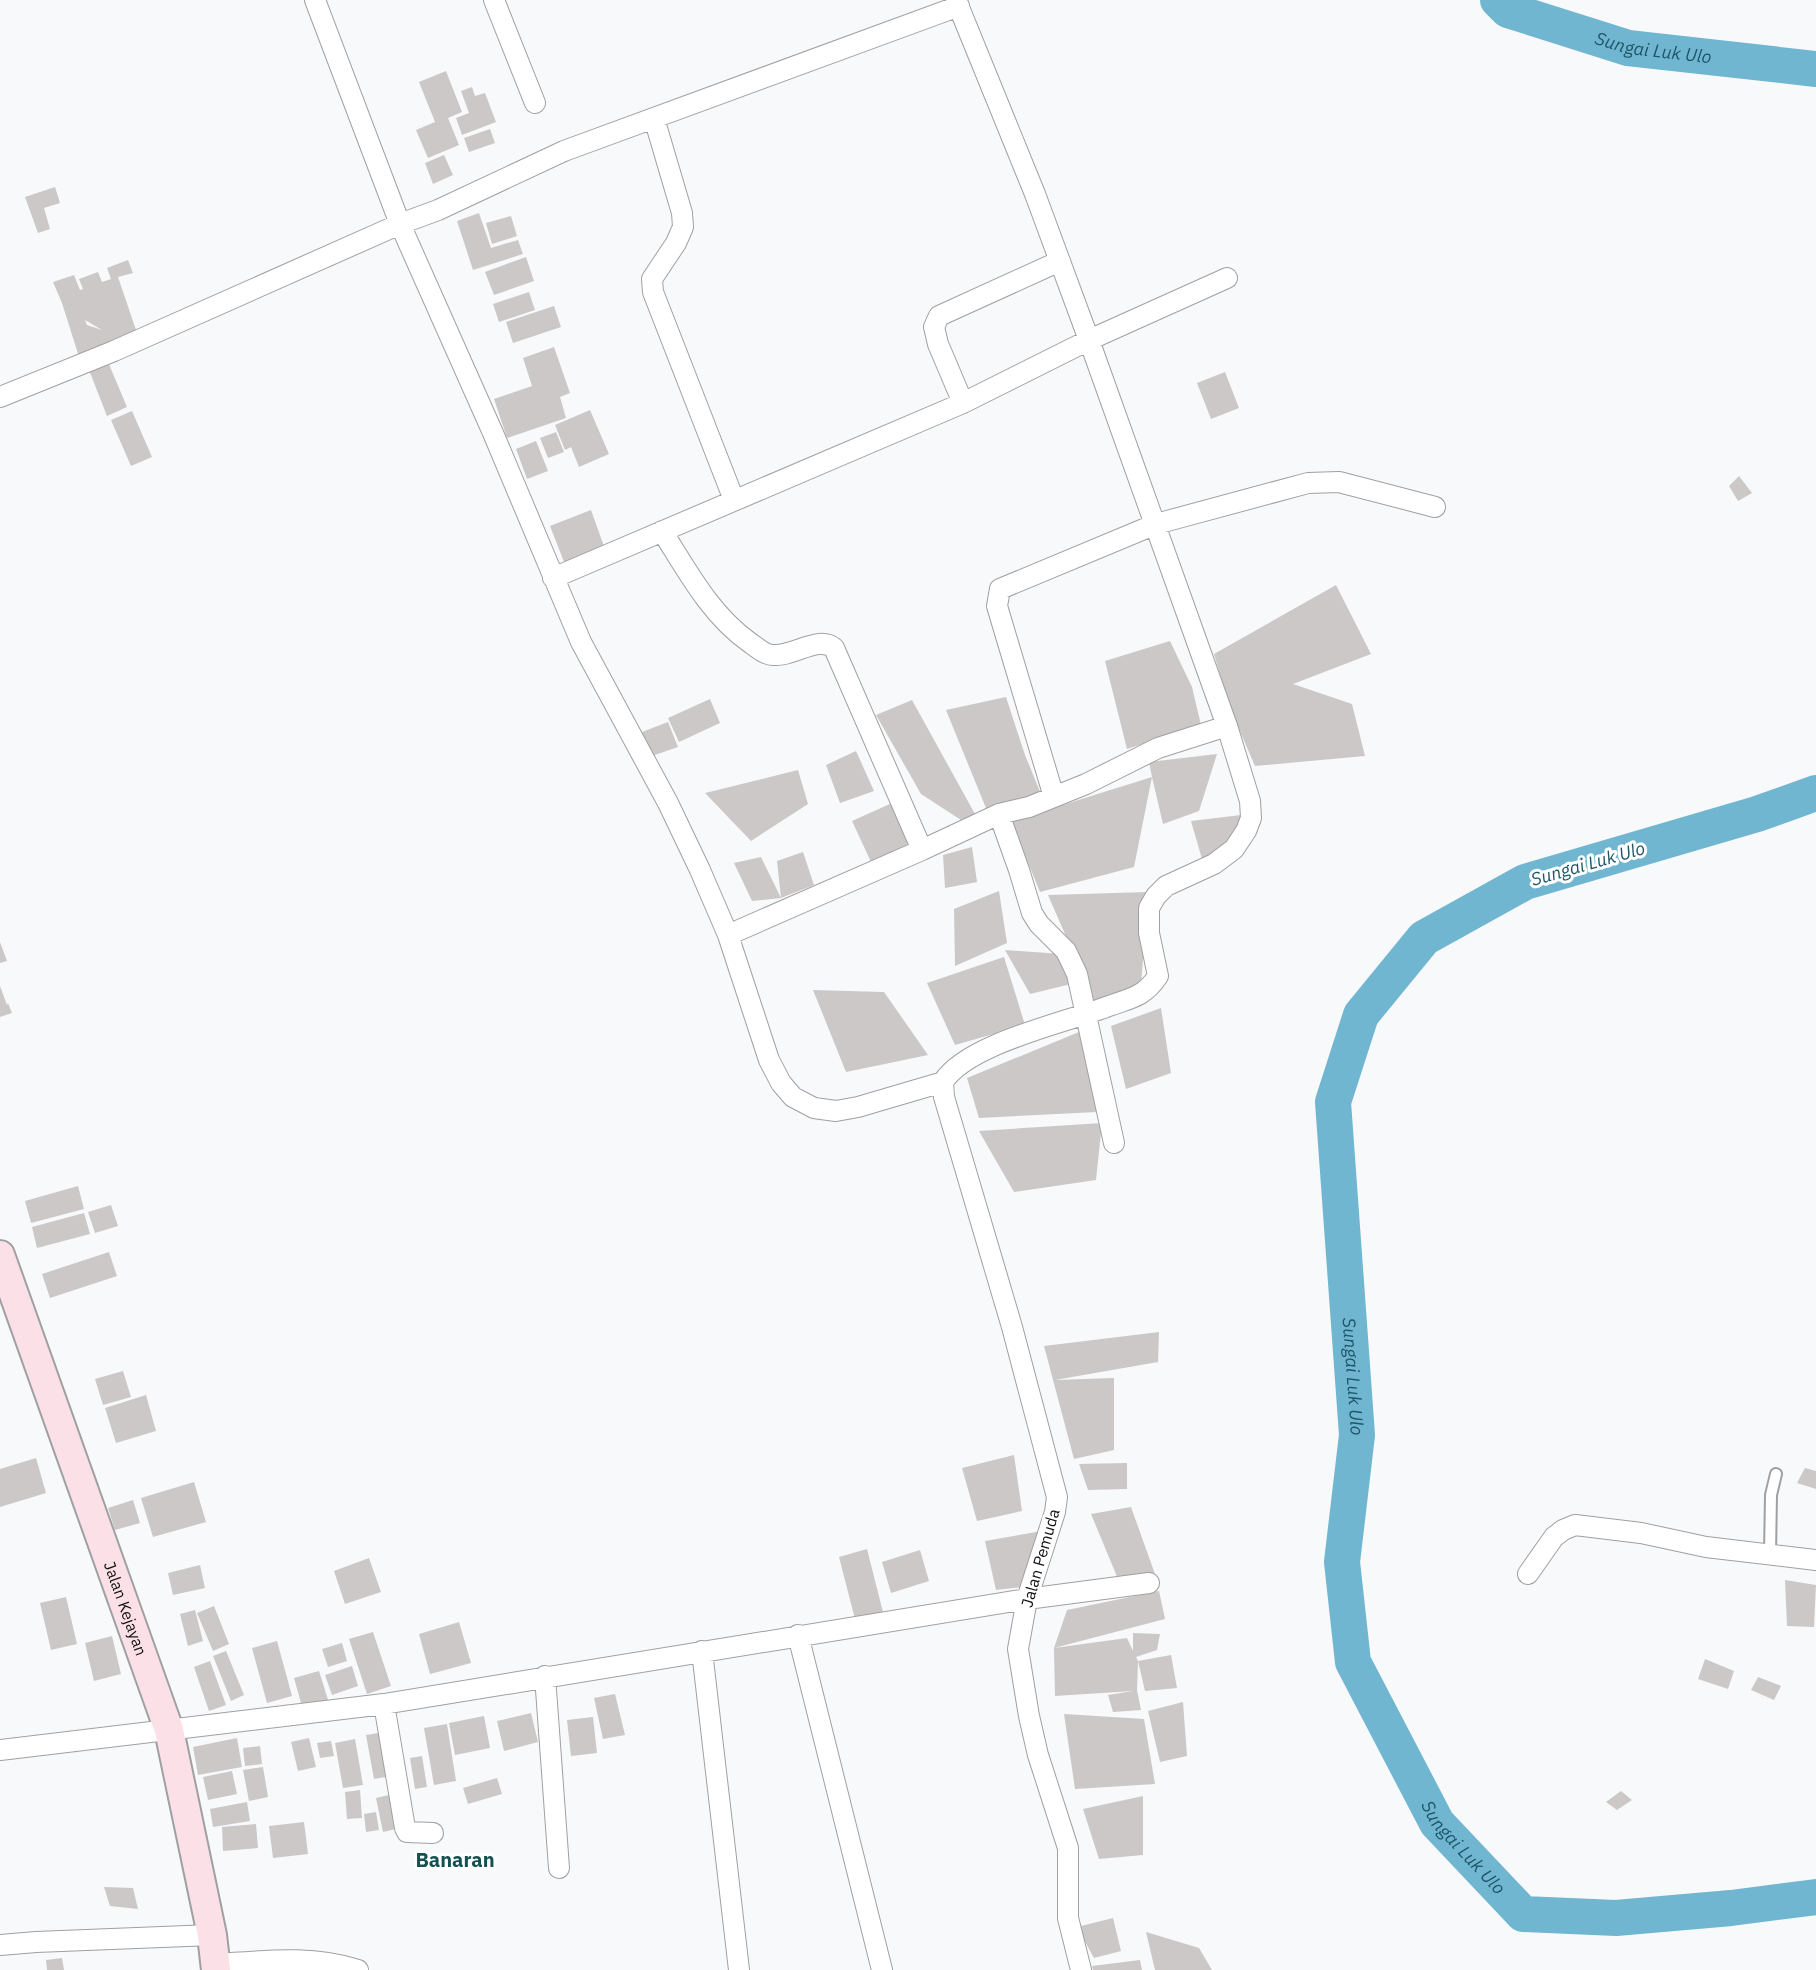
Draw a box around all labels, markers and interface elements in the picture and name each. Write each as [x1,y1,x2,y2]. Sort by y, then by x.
water label: Sungai Luk Ulo [1592,26,1713,68]
water label: Sungai Luk Ulo [1528,836,1648,891]
water label: Sungai Luk Ulo [1338,1317,1369,1436]
street label: Jalan Pemuda [1016,1506,1064,1610]
street label: Jalan Kejayan [100,1558,152,1658]
water label: Sungai Luk Ulo [1416,1796,1511,1899]
district label: Banaran [415,1846,495,1873]

